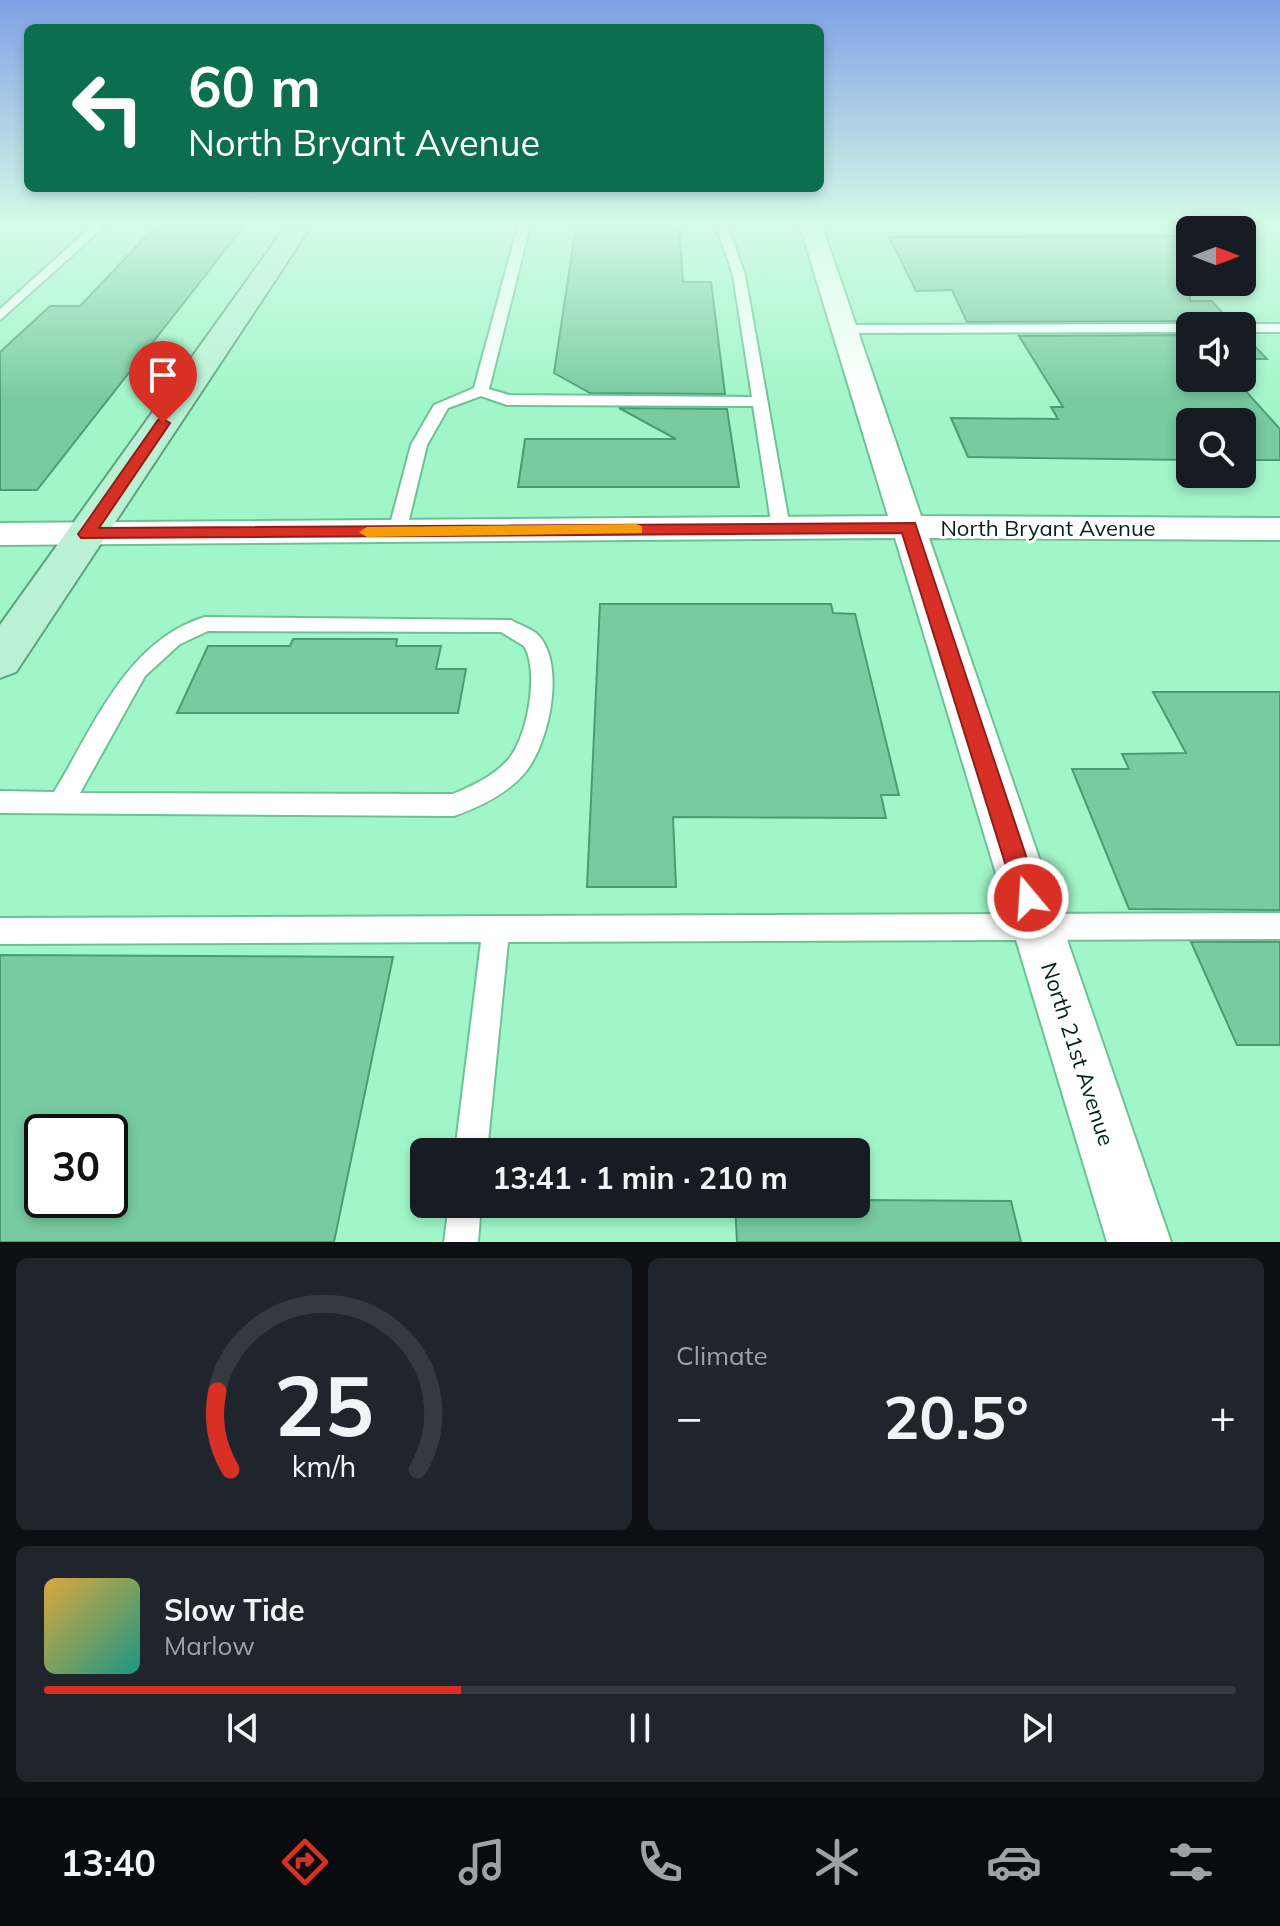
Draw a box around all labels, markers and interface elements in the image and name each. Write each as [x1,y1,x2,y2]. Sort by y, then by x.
text: 60 m [188,51,321,121]
icon: left [56,56,160,160]
text: North Bryant Avenue [188,120,540,165]
north arrow [1176,216,1256,296]
map controls [1176,216,1256,488]
button: sound [1176,312,1256,392]
pin [129,341,197,423]
icon: arrive [141,353,185,397]
button: search [1176,408,1256,488]
street label: North Bryant Avenue [940,514,1156,542]
position arrow [986,856,1070,940]
street label: North 21st Avenue [1035,959,1121,1149]
speed limit sign: 30 [24,1114,128,1218]
text: 13:41 · 1 min · 210 m [492,1159,788,1197]
text: Climate [676,1339,768,1372]
text: 25 [274,1352,374,1457]
text: 20.5° [883,1379,1029,1454]
text: − [676,1389,702,1444]
text: + [1210,1389,1236,1444]
text: km/h [292,1448,356,1484]
text: Slow Tide [164,1591,305,1629]
text: Marlow [164,1629,255,1662]
icon: previous [221,1706,265,1750]
icon: pause [618,1706,662,1750]
icon: next [1015,1706,1059,1750]
icon: directions [277,1834,333,1890]
icon: music [454,1834,510,1890]
icon: phone [632,1834,688,1890]
icon: climate [809,1834,865,1890]
icon: car [986,1834,1042,1890]
icon: filters [1163,1834,1219,1890]
text: 13:40 [61,1840,156,1885]

